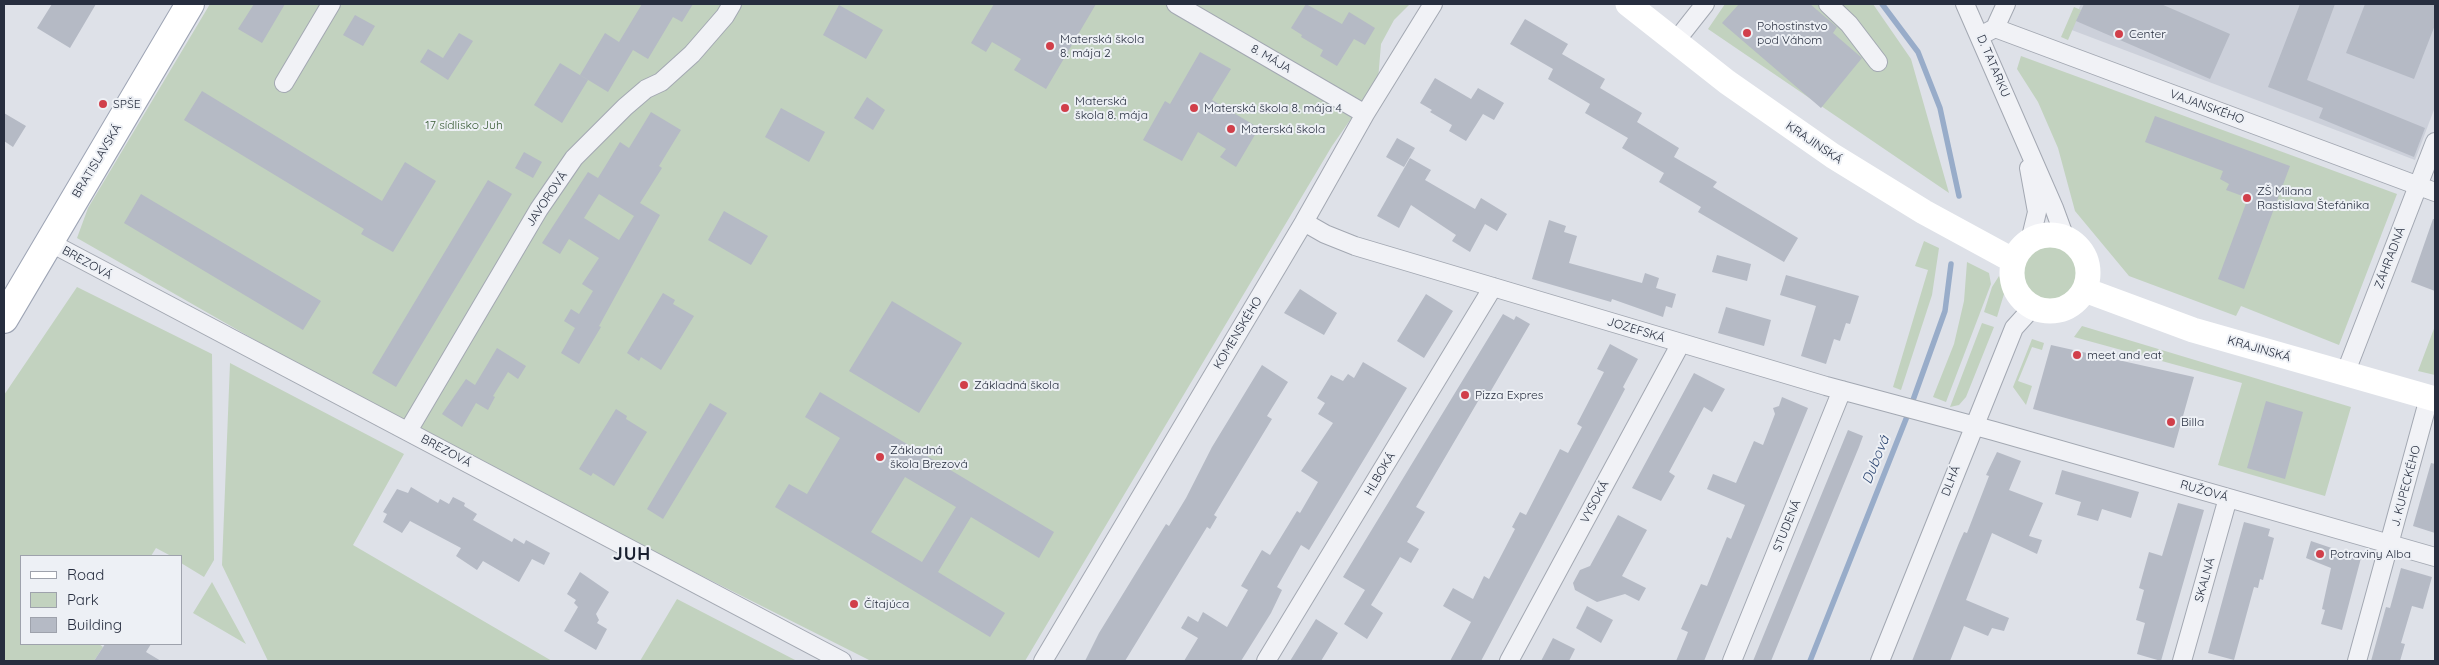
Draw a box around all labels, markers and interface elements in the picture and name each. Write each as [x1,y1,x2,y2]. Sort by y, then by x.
place label: Pohostinstvo pod Váhom [1757,19,1828,47]
marker: Pohostinstvo pod Váhom [1741,27,1753,39]
place label: Center [2129,27,2166,41]
marker: Center [2113,28,2125,40]
place label: Materská škola 8. mája 2 [1060,32,1144,60]
street label: D. TATARKU [1973,32,2013,100]
marker: Materská škola 8. mája 2 [1044,40,1056,52]
street label: 8. MÁJA [1248,42,1294,76]
street label: VAJANSKÉHO [2168,87,2246,127]
place label: Materská škola 8. mája [1075,94,1148,122]
place label: SPŠE [113,97,140,111]
marker: SPŠE [97,98,109,110]
place label: Materská škola 8. mája 4 [1204,101,1342,115]
marker: Materská škola 8. mája [1059,102,1071,114]
marker: Materská škola 8. mája 4 [1188,102,1200,114]
park label: 17 sídlisko Juh [425,118,503,132]
street label: KRAJINSKÁ [1783,119,1845,167]
street label: BRATISLAVSKÁ [69,121,125,201]
place label: Materská škola [1241,122,1325,136]
marker: Materská škola [1225,123,1237,135]
street label: JAVOROVÁ [523,169,571,229]
place label: ZŠ Milana Rastislava Štefánika [2257,184,2369,212]
marker: ZŠ Milana Rastislava Štefánika [2241,192,2253,204]
street label: ZÁHRADNÁ [2372,225,2408,291]
street label: BREZOVÁ [59,243,115,283]
street label: KOMENSKÉHO [1211,294,1265,372]
street label: JOZEFSKÁ [1605,314,1667,346]
street label: KRAJINSKÁ [2226,333,2292,365]
place label: meet and eat [2087,348,2162,362]
marker: meet and eat [2071,349,2083,361]
place label: Základná škola [974,378,1059,392]
marker: Základná škola [958,379,970,391]
place label: Pizza Expres [1475,388,1543,402]
marker: Pizza Expres [1459,389,1471,401]
place label: Billa [2181,415,2204,429]
marker: Billa [2165,416,2177,428]
street label: BREZOVÁ [418,432,474,470]
water label: Dubová [1859,433,1893,487]
place label: Základná škola Brezová [890,443,968,471]
street label: J. KUPECKÉHO [2388,444,2424,528]
street label: HLBOKÁ [1361,450,1399,498]
marker: Základná škola Brezová [874,451,886,463]
street label: DLHÁ [1939,464,1963,498]
street label: RUŽOVÁ [2178,477,2230,505]
street label: VYSOKÁ [1578,478,1612,526]
street label: STUDENÁ [1770,498,1804,554]
district label: JUH [612,544,652,566]
place label: Potraviny Alba [2330,547,2411,561]
marker: Potraviny Alba [2314,548,2326,560]
legend [20,555,182,645]
street label: SKALNÁ [2192,556,2218,604]
text: Road [67,565,104,584]
text: Park [67,590,99,609]
place label: Čítajúca [864,597,909,611]
marker: Čítajúca [848,598,860,610]
text: Building [67,615,122,634]

